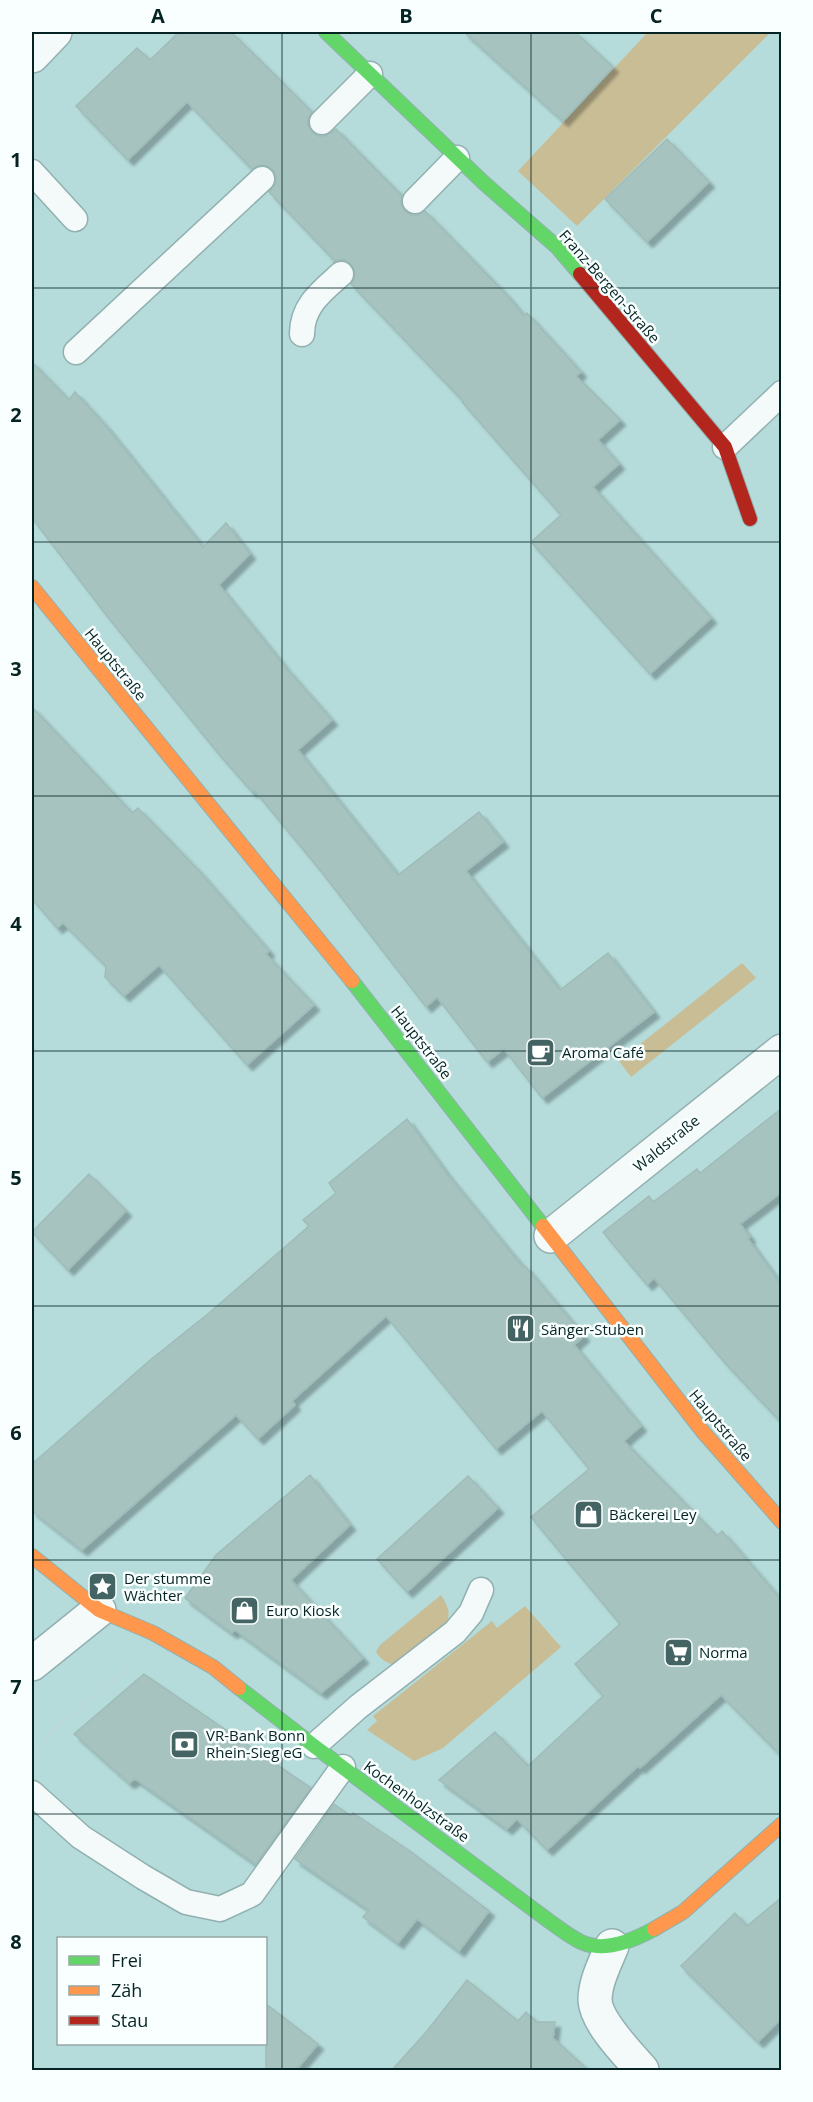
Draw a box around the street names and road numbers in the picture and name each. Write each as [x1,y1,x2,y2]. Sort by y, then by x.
street label: Franz-Bergen-Straße [555,225,665,347]
street label: Hauptstraße [81,624,151,704]
street label: Hauptstraße [387,1001,457,1083]
street label: Waldstraße [629,1110,703,1176]
street label: Hauptstraße [685,1385,757,1465]
street label: Kochenholzstraße [360,1756,474,1846]

